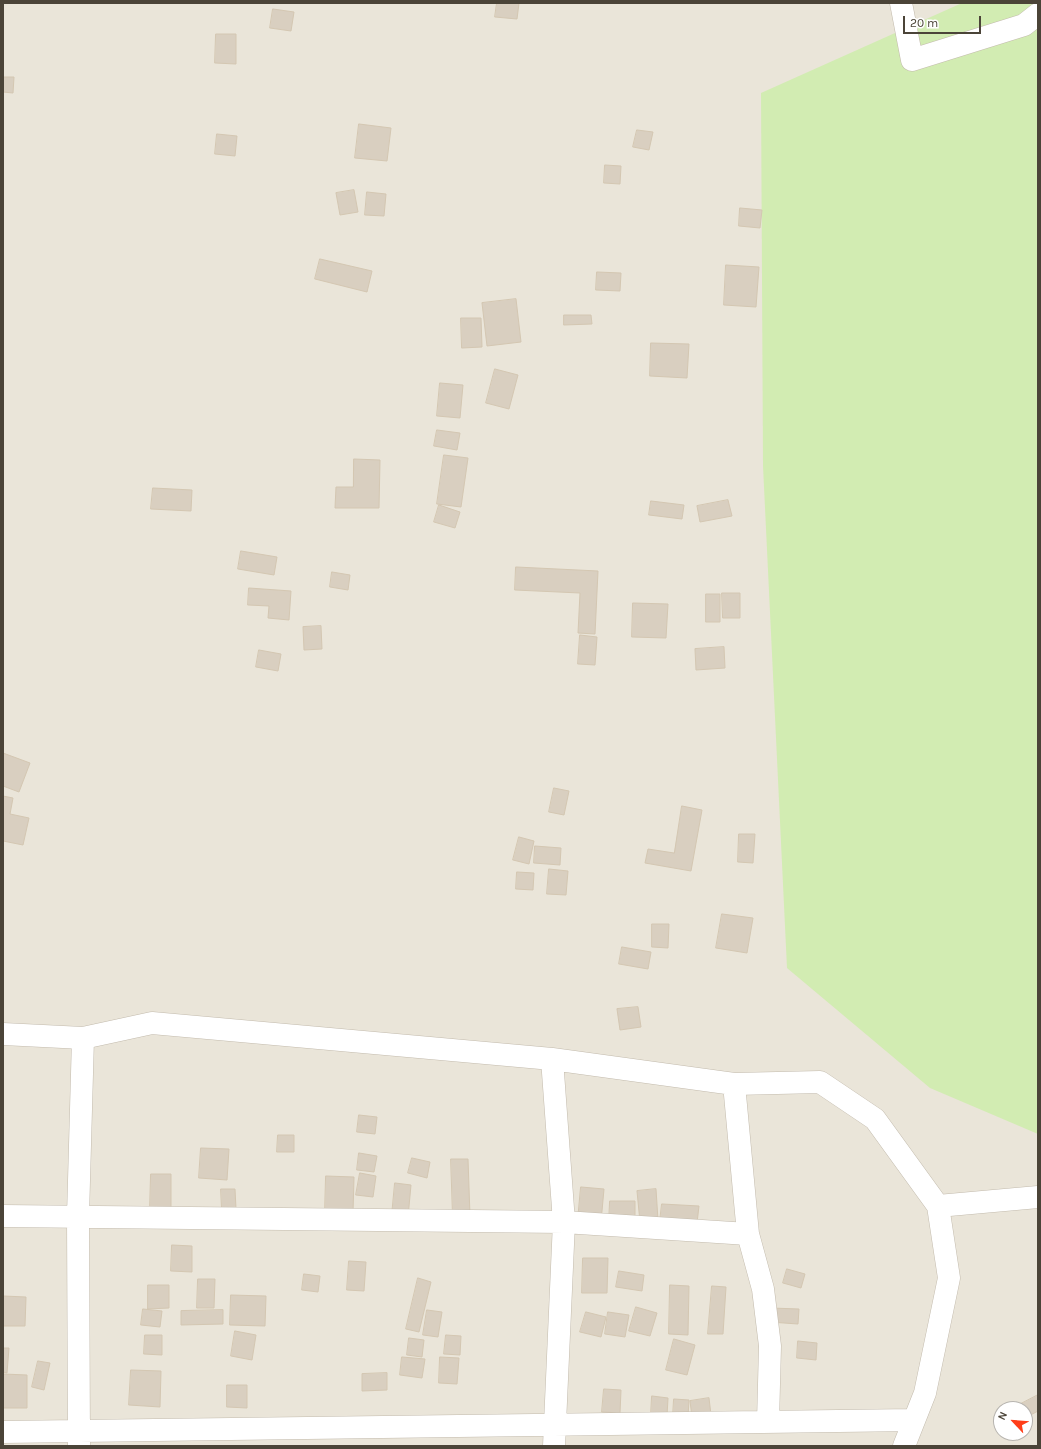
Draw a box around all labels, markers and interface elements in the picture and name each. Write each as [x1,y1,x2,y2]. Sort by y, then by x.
scale bar [905,8,983,34]
text: 20 m [910,16,938,30]
north arrow [993,1401,1033,1441]
text: N [995,1410,1010,1422]

